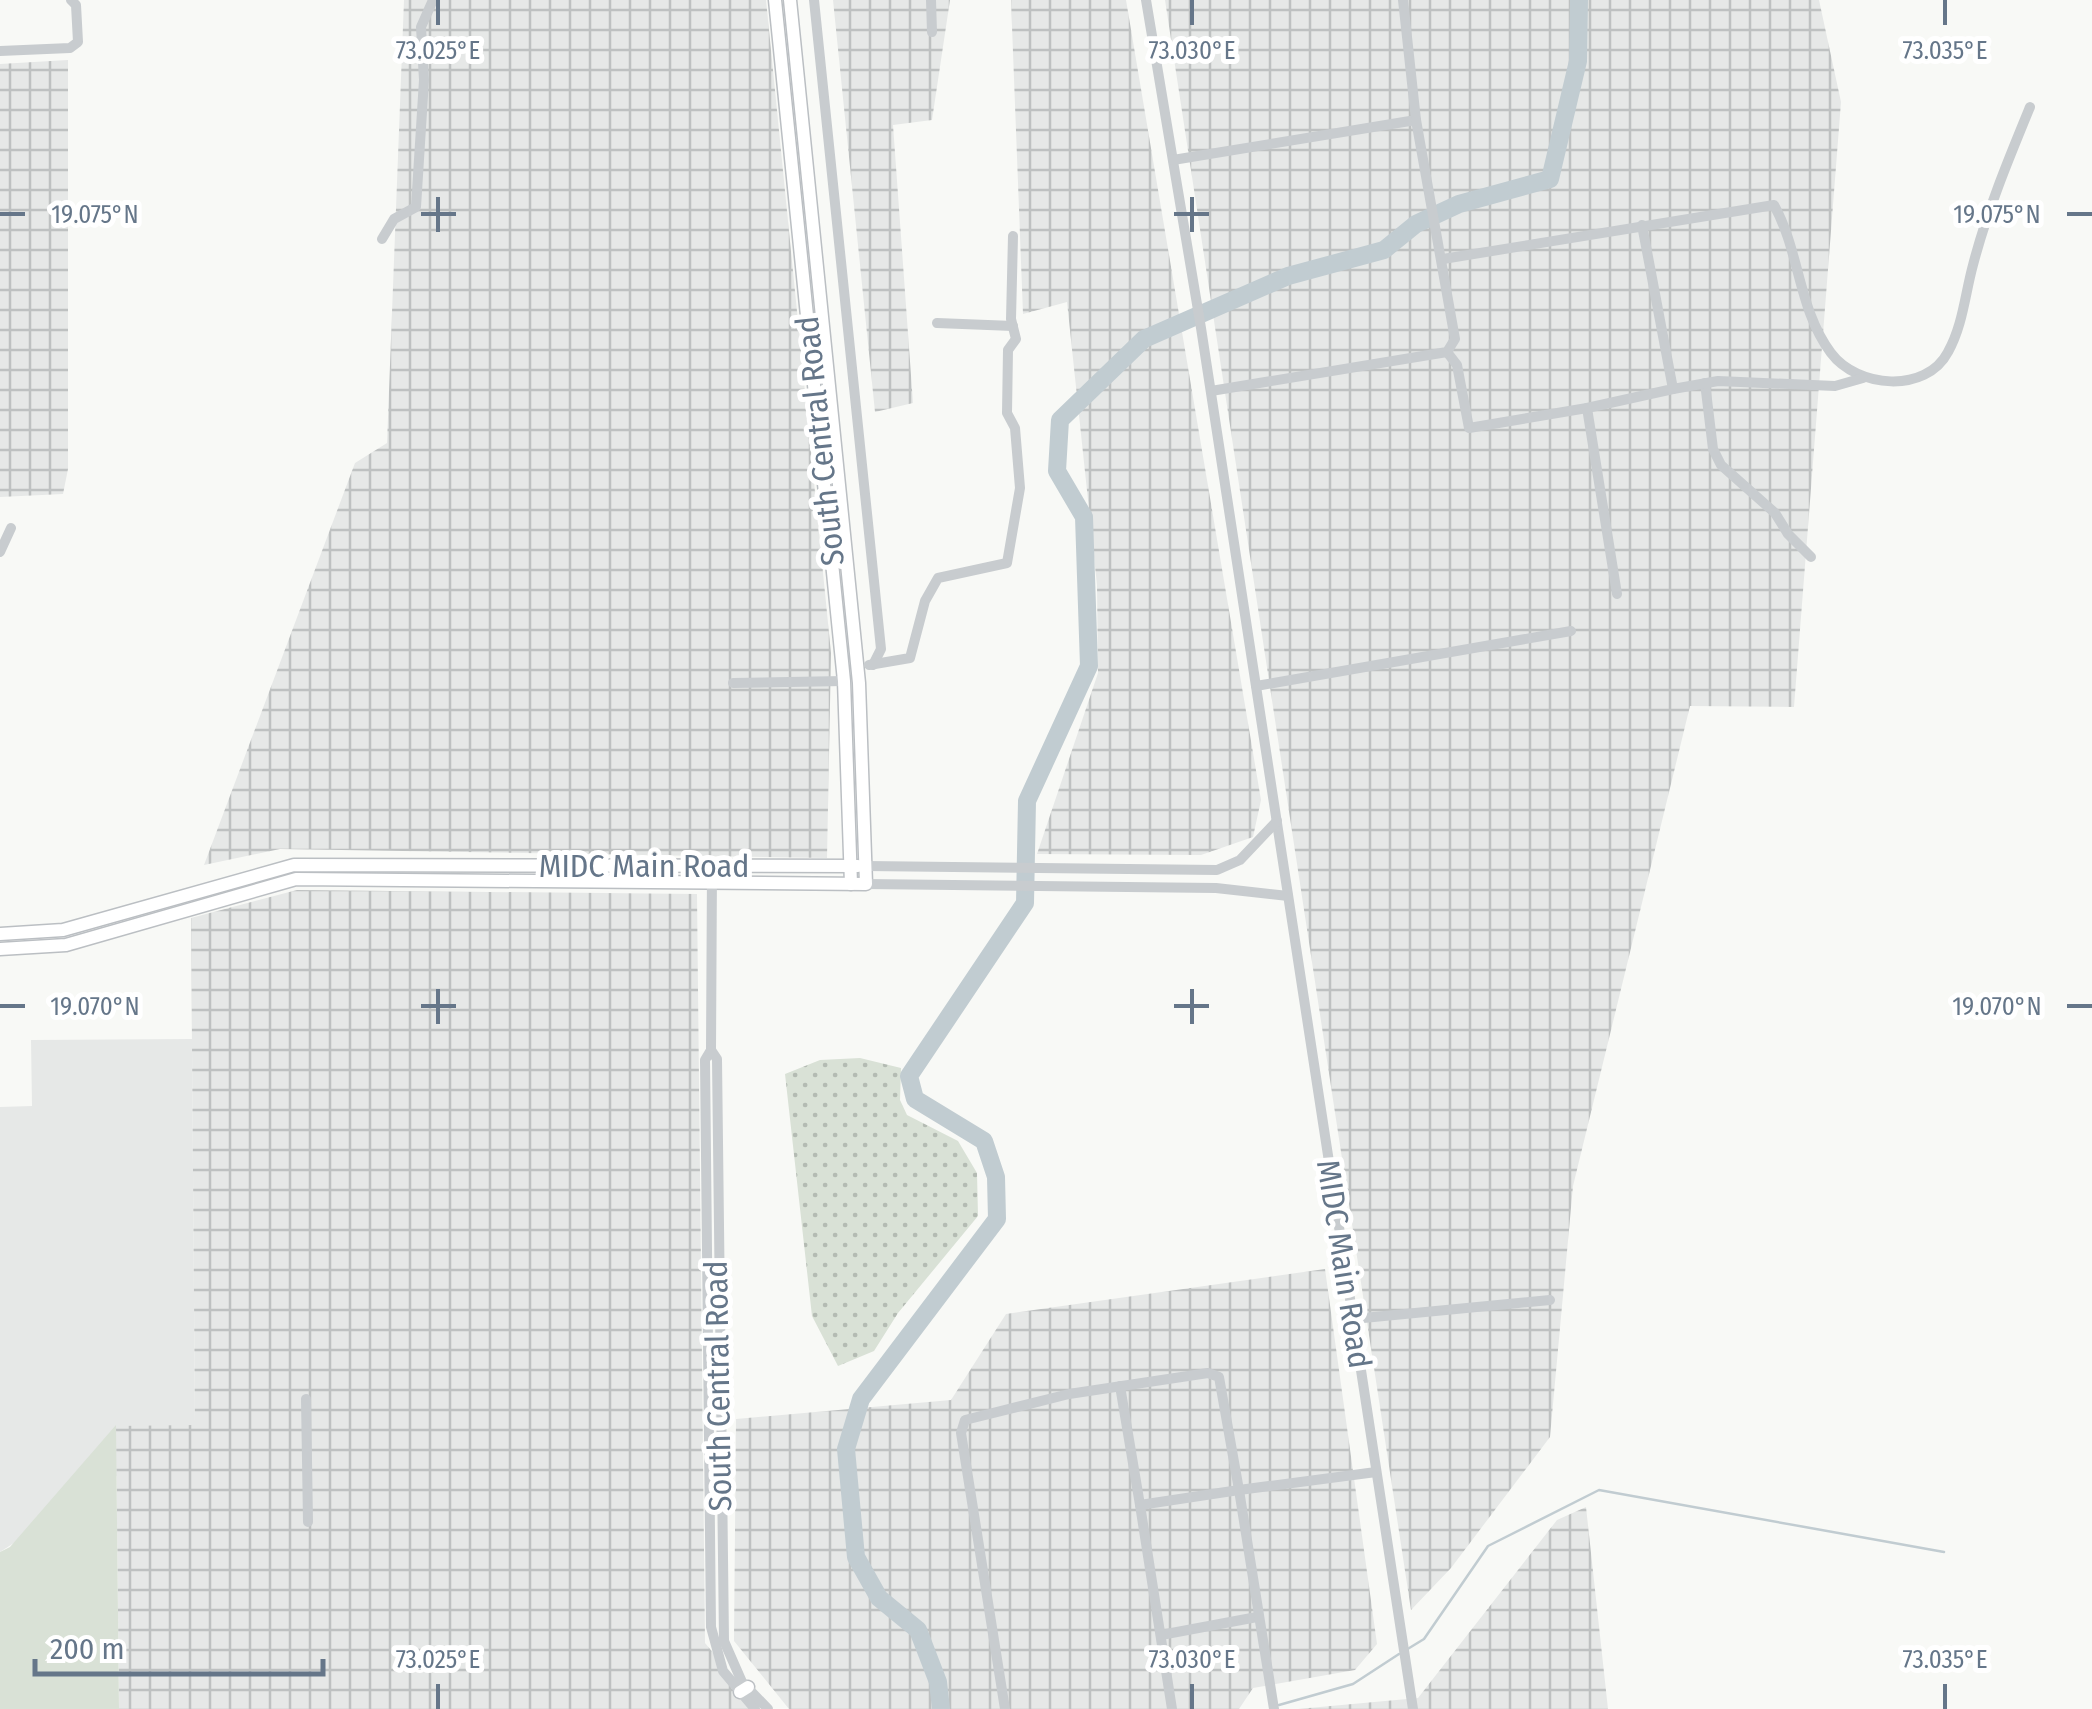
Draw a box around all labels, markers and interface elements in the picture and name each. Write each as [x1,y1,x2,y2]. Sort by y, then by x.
text: 73.025°E [396,36,480,66]
text: 73.030°E [1149,36,1235,66]
text: 73.035°E [1903,36,1987,66]
text: 19.075°N [51,200,139,230]
text: 19.075°N [1953,200,2041,230]
street label: South Central Road [788,314,852,568]
street label: MIDC Main Road [539,847,749,885]
text: 19.070°N [50,992,140,1022]
text: 19.070°N [1952,992,2042,1022]
street label: MIDC Main Road [1309,1157,1379,1371]
street label: South Central Road [697,1260,739,1512]
scale bar [35,1614,322,1676]
text: 200 m [50,1631,125,1667]
text: 73.025°E [396,1645,480,1675]
text: 73.030°E [1149,1645,1235,1675]
text: 73.035°E [1903,1645,1987,1675]

